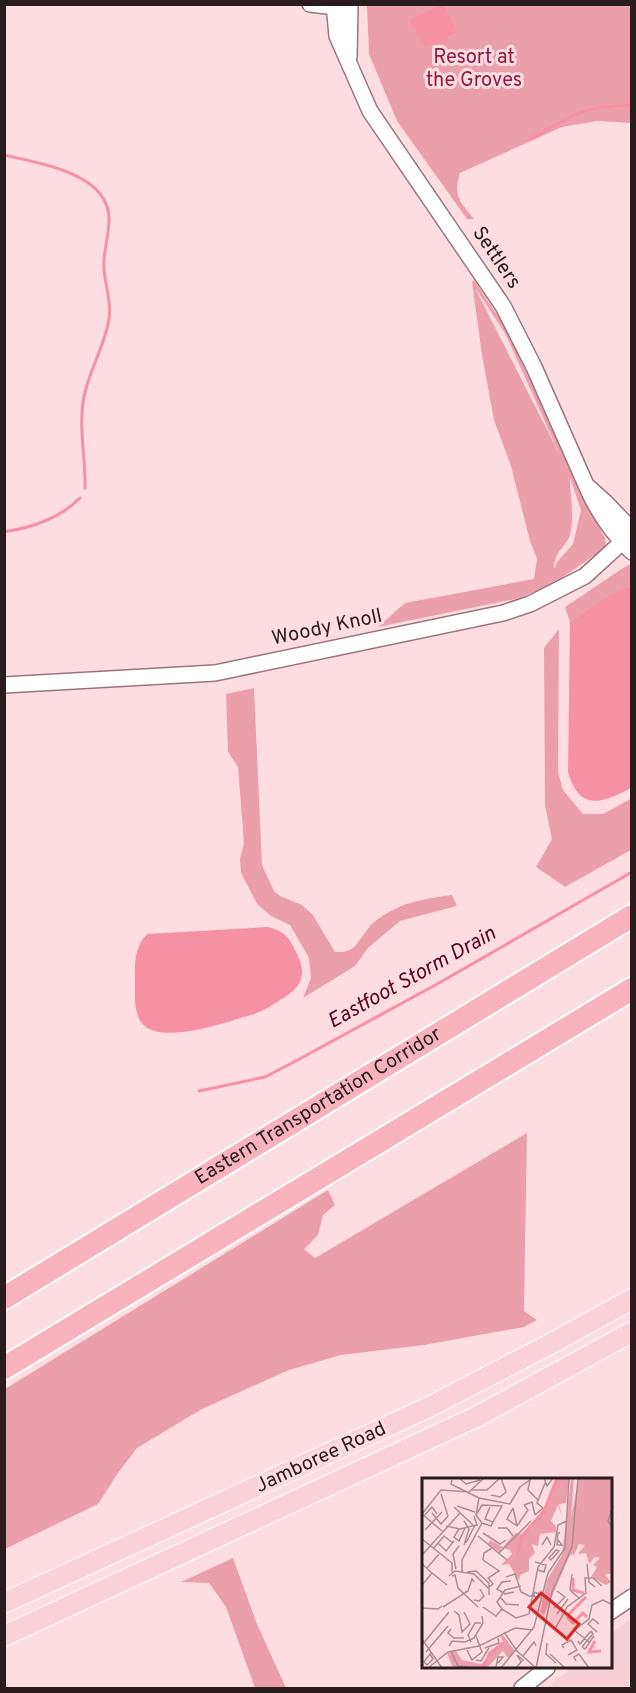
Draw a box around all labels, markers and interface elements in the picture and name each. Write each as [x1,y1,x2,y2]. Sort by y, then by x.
park label: Resort at the Groves [426,45,522,94]
street label: Settlers [466,222,526,294]
street label: Woody Knoll [269,604,385,652]
water label: Eastfoot Storm Drain [323,920,501,1035]
street label: Eastern Transportation Corridor [190,1022,447,1192]
street label: Jamboree Road [251,1416,391,1500]
inset map [422,1478,612,1669]

